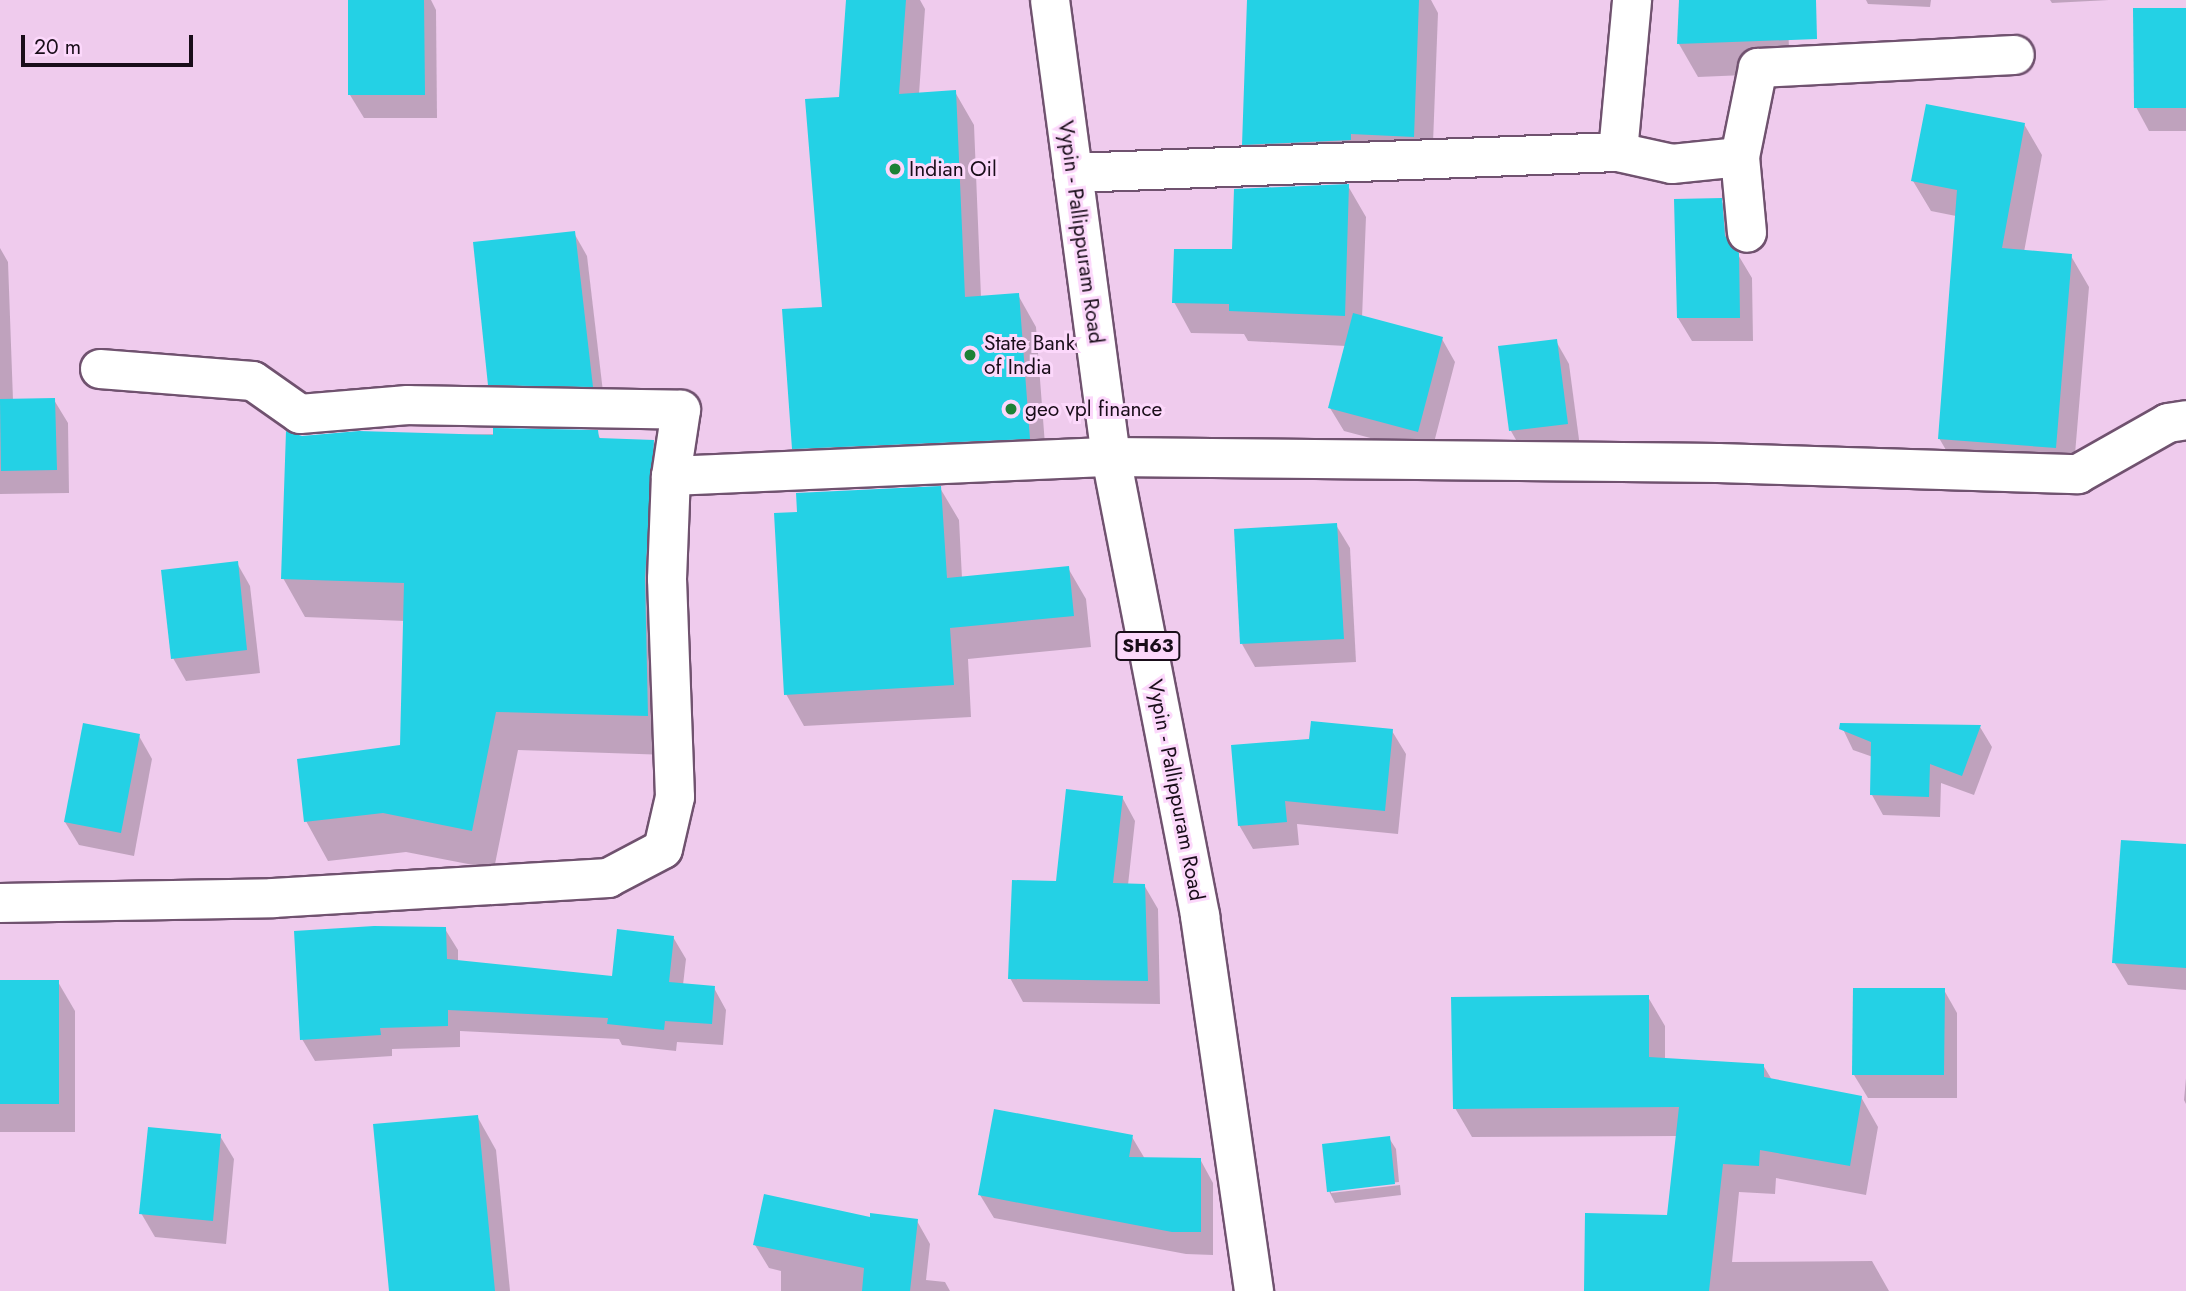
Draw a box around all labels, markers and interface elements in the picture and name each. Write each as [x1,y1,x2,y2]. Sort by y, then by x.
scale bar [24,21,196,65]
text: 20 m [34,32,81,62]
street label: Vypin - Pallippuram Road [1053,119,1109,345]
place label: Indian Oil [909,156,997,182]
marker: Indian Oil [887,161,903,177]
place label: State Bank of India [984,330,1075,380]
marker: State Bank of India [962,347,978,363]
place label: geo vpl finance [1025,396,1162,422]
marker: geo vpl finance [1003,401,1019,417]
road number: SH63 [1115,631,1181,662]
street label: Vypin - Pallippuram Road [1142,677,1210,903]

